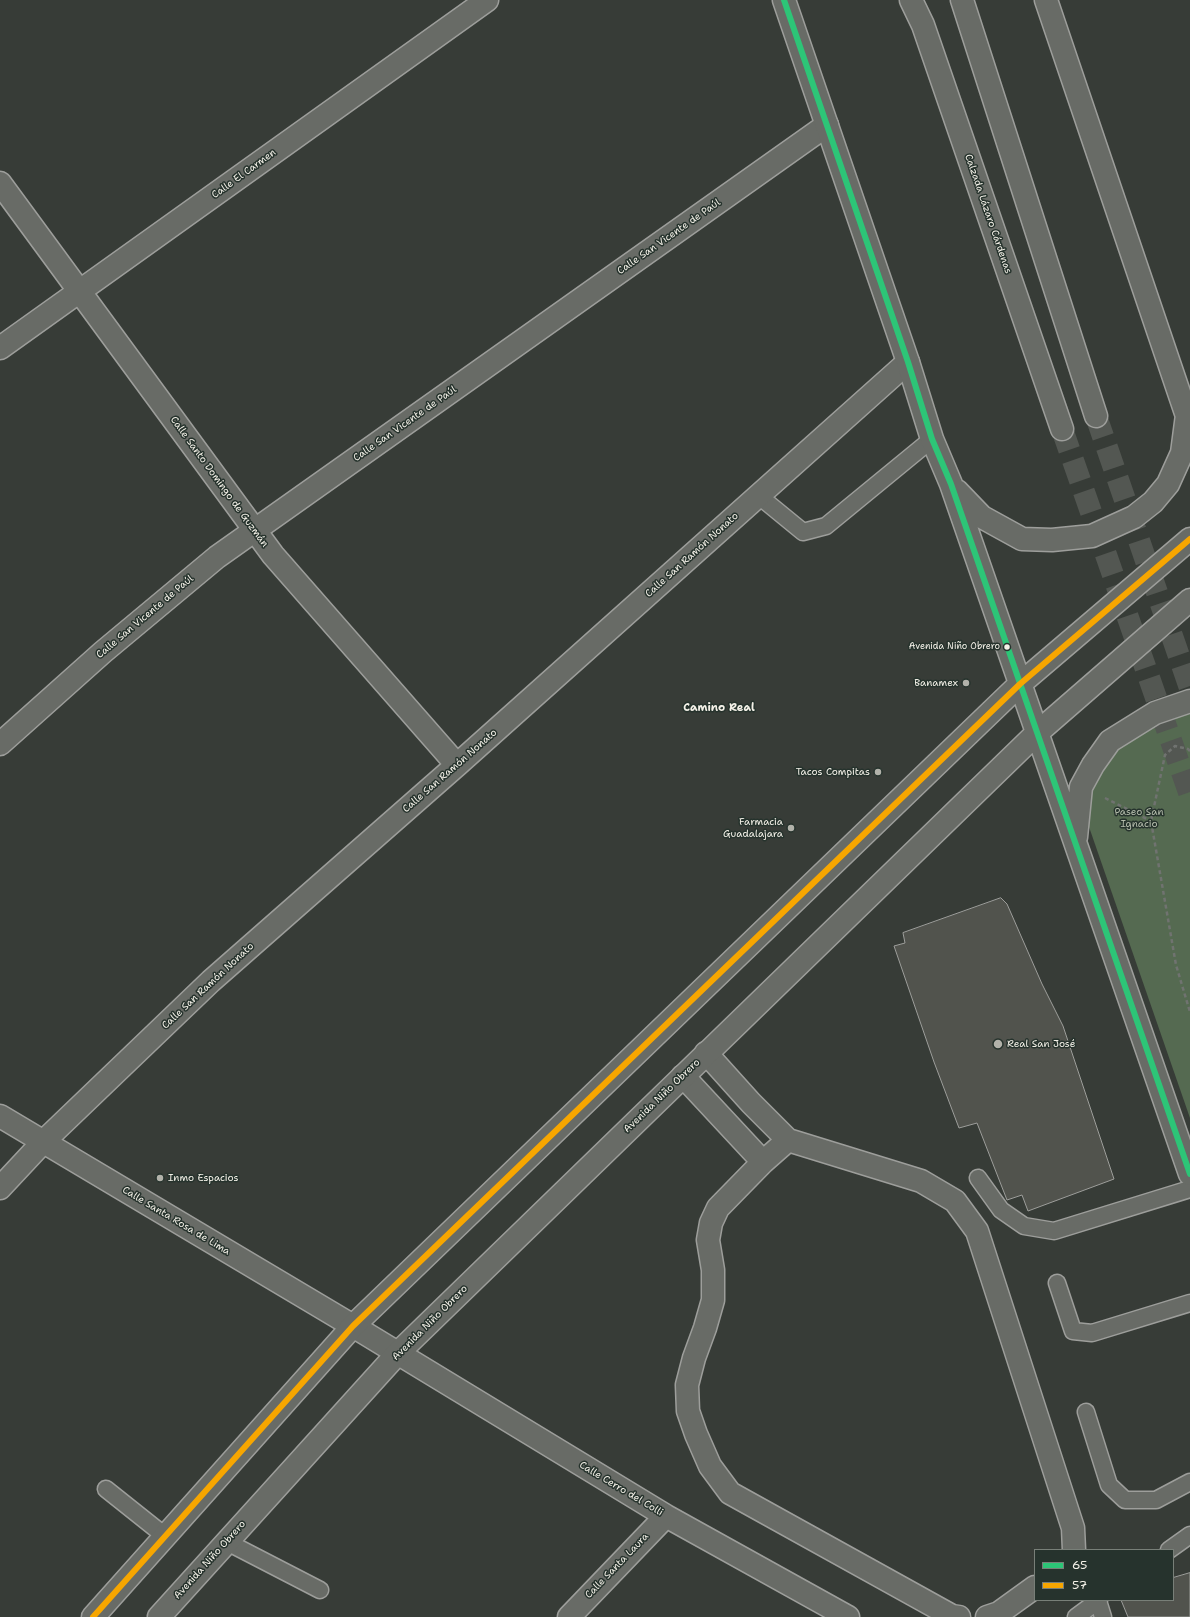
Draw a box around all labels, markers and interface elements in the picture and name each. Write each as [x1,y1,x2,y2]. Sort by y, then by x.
street label: Calle El Carmen [210,147,278,201]
street label: Calzada Lázaro Cárdenas [962,153,1014,275]
street label: Calle San Vicente de Paúl [615,197,723,277]
street label: Calle San Vicente de Paúl [351,384,459,464]
street label: Calle Santo Domingo de Guzmán [167,414,271,550]
street label: Calle San Ramón Nonato [643,510,741,600]
street label: Calle San Vicente de Paúl [94,573,196,661]
place label: Avenida Niño Obrero [909,642,1000,652]
marker: Avenida Niño Obrero [1002,642,1012,652]
place label: Banamex [914,677,958,689]
marker: Banamex [961,678,971,688]
district label: Camino Real [683,701,755,715]
street label: Calle San Ramón Nonato [400,727,500,815]
place label: Tacos Compitas [796,766,870,778]
marker: Tacos Compitas [873,767,883,777]
park label: Paseo San Ignacio [1114,806,1164,830]
place label: Farmacia Guadalajara [723,816,783,840]
marker: Farmacia Guadalajara [786,823,796,833]
street label: Calle San Ramón Nonato [160,940,256,1032]
marker: Real San José [992,1038,1004,1050]
place label: Real San José [1007,1038,1075,1050]
street label: Avenida Niño Obrero [621,1056,703,1136]
place label: Inmo Espacios [168,1172,238,1184]
marker: Inmo Espacios [155,1173,165,1183]
street label: Calle Santa Rosa de Lima [120,1184,232,1258]
street label: Avenida Niño Obrero [390,1283,470,1363]
street label: Calle Cerro del Colli [577,1459,665,1519]
street label: Avenida Niño Obrero [172,1518,248,1602]
street label: Calle Santa Laura [583,1531,651,1601]
legend [1034,1549,1174,1601]
text: 65 [1072,1557,1087,1573]
text: 57 [1072,1577,1087,1593]

